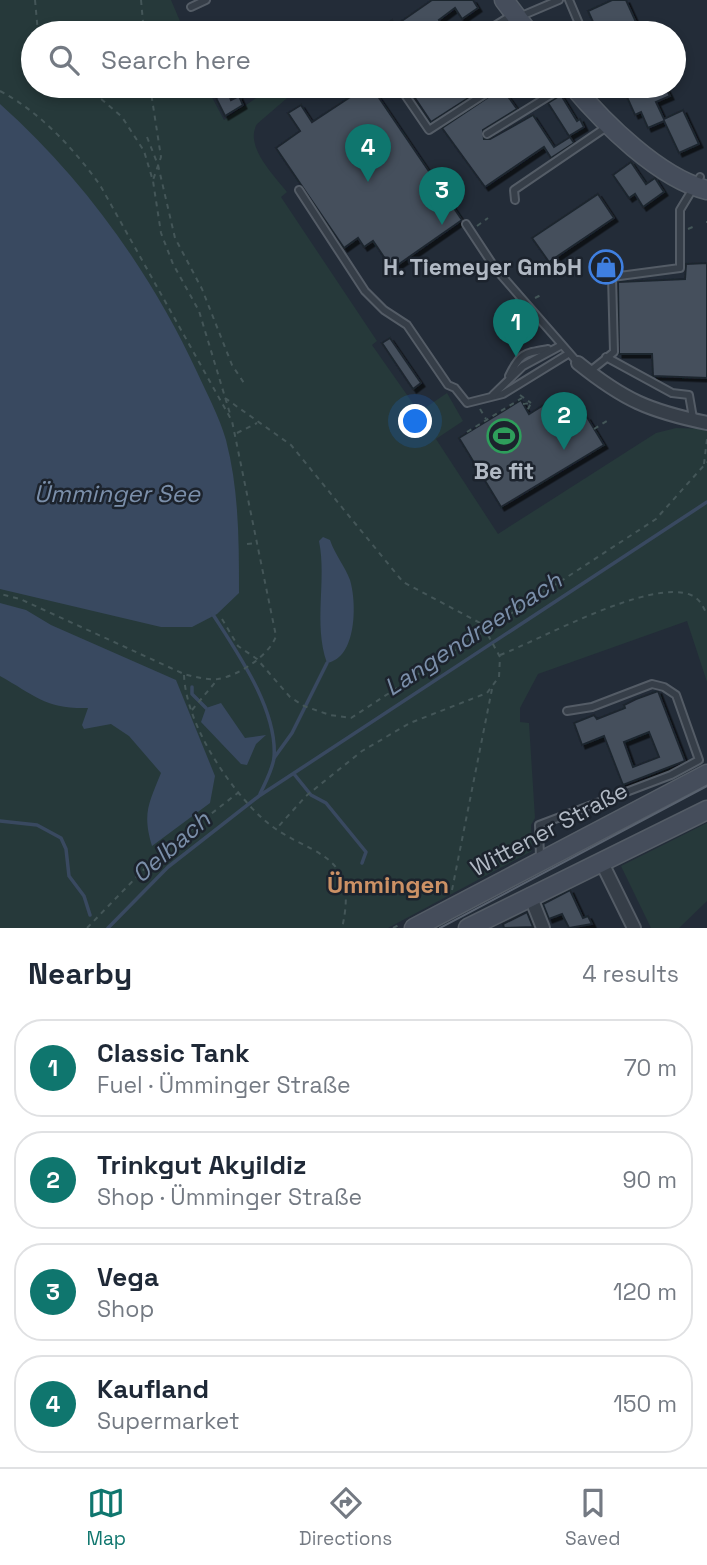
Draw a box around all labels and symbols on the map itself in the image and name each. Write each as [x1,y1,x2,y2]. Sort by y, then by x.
pin: 4 [345,124,391,182]
pin: 3 [419,167,465,225]
shop icon: H. Tiemeyer GmbH [587,248,625,286]
place label: H. Tiemeyer GmbH [383,252,582,282]
pin: 1 [493,299,539,357]
pin: 2 [541,392,587,450]
your location [398,404,432,438]
sports icon: Be fit [485,417,523,455]
place label: Be fit [474,456,534,486]
water label: Ümminger See [34,478,201,509]
water label: Langendreerbach [378,564,568,703]
street label: Wittener Straße [465,775,633,883]
water label: Oelbach [125,803,217,889]
district label: Ümmingen [327,869,449,900]

